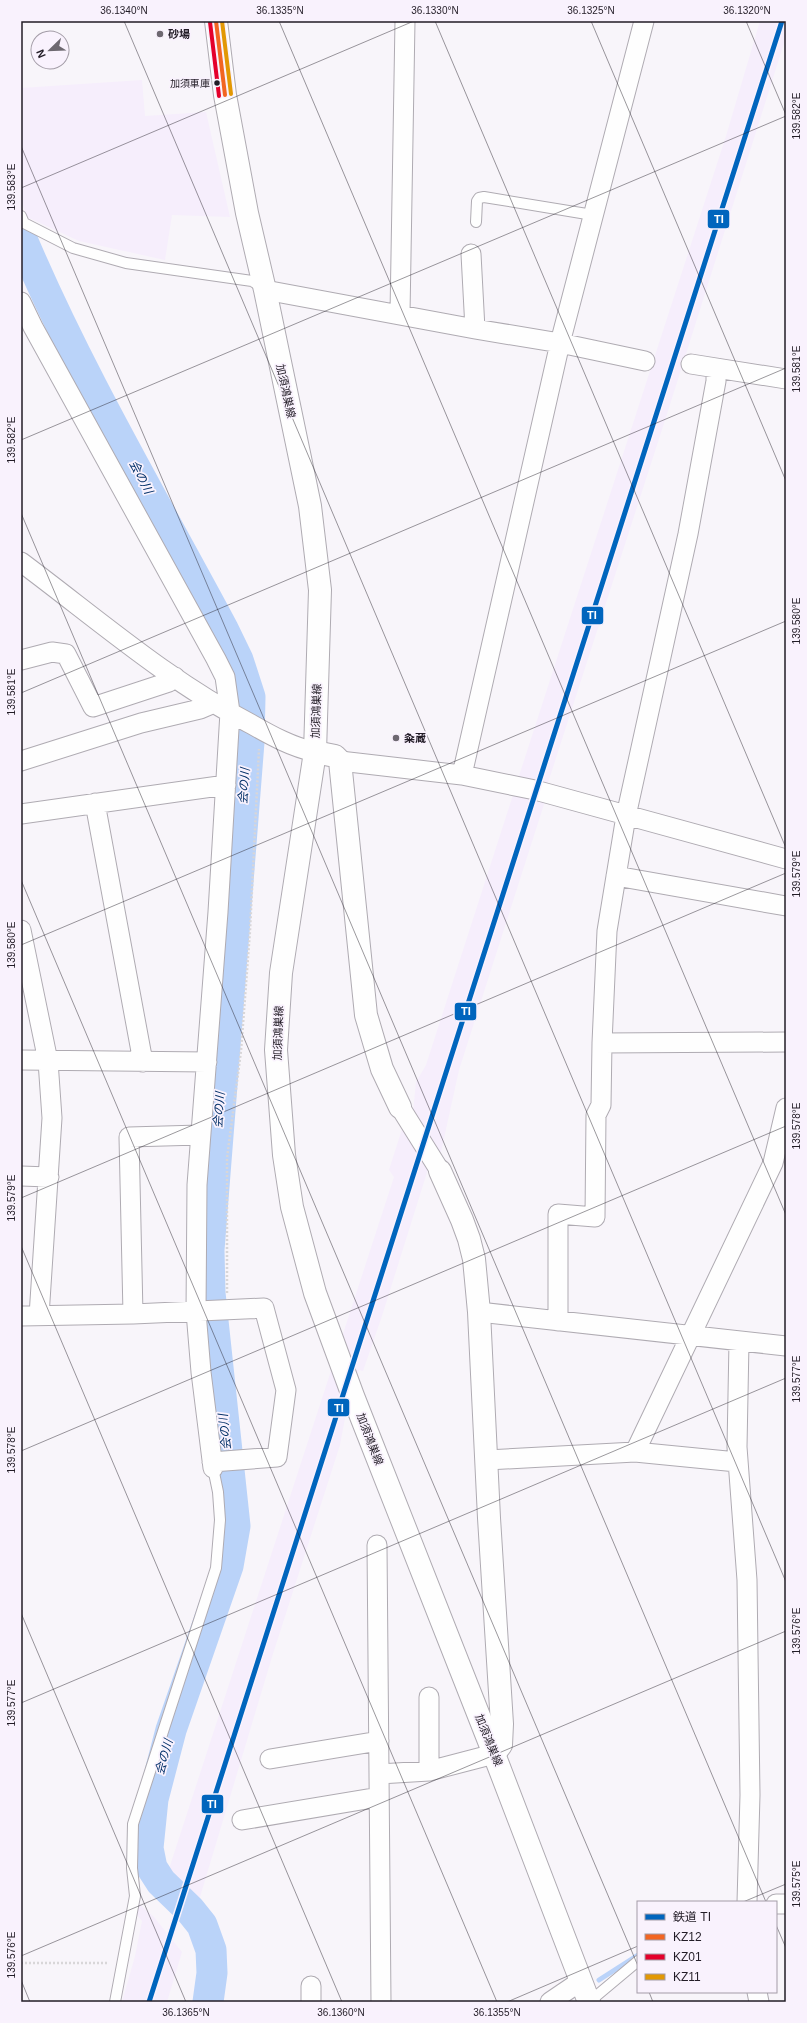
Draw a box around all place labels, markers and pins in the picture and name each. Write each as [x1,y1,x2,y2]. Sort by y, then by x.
place label: 砂場 [168,28,190,40]
marker: 砂場 [155,29,165,39]
place label: 加須車庫 [170,78,210,89]
marker: 加須車庫 [212,78,222,88]
place label: 粂蔵 [404,732,426,744]
marker: 粂蔵 [391,733,401,743]

